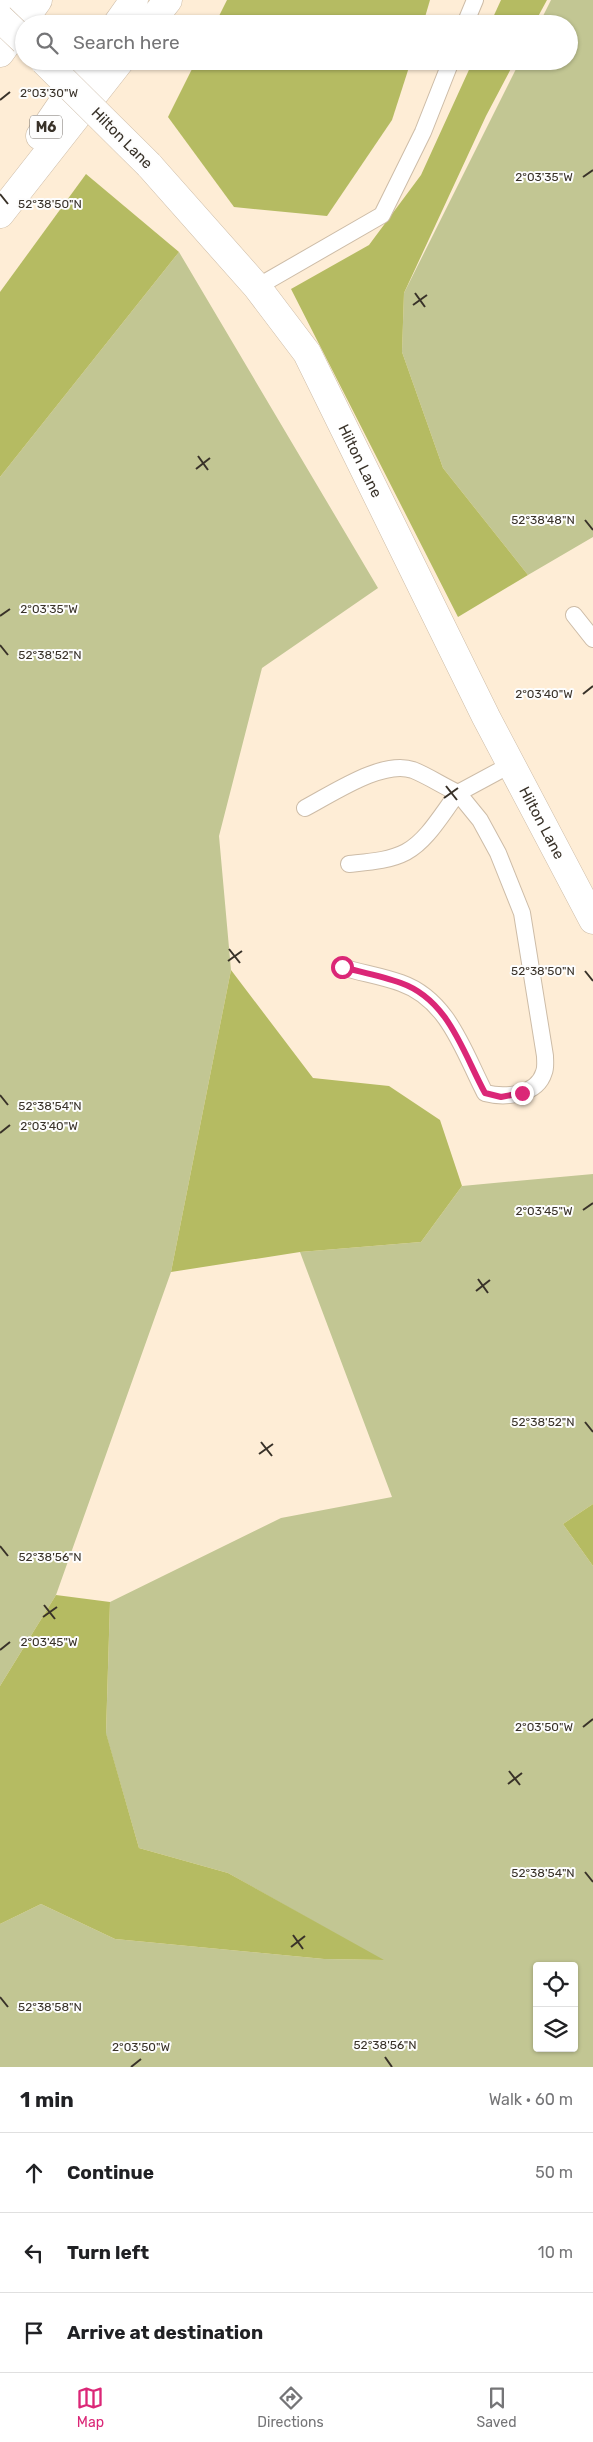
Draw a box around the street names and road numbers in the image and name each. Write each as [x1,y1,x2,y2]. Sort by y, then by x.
street label: Hilton Lane [88,104,156,172]
road number: M6 [30,115,62,138]
street label: Hilton Lane [334,421,386,501]
street label: Hilton Lane [515,783,568,862]

